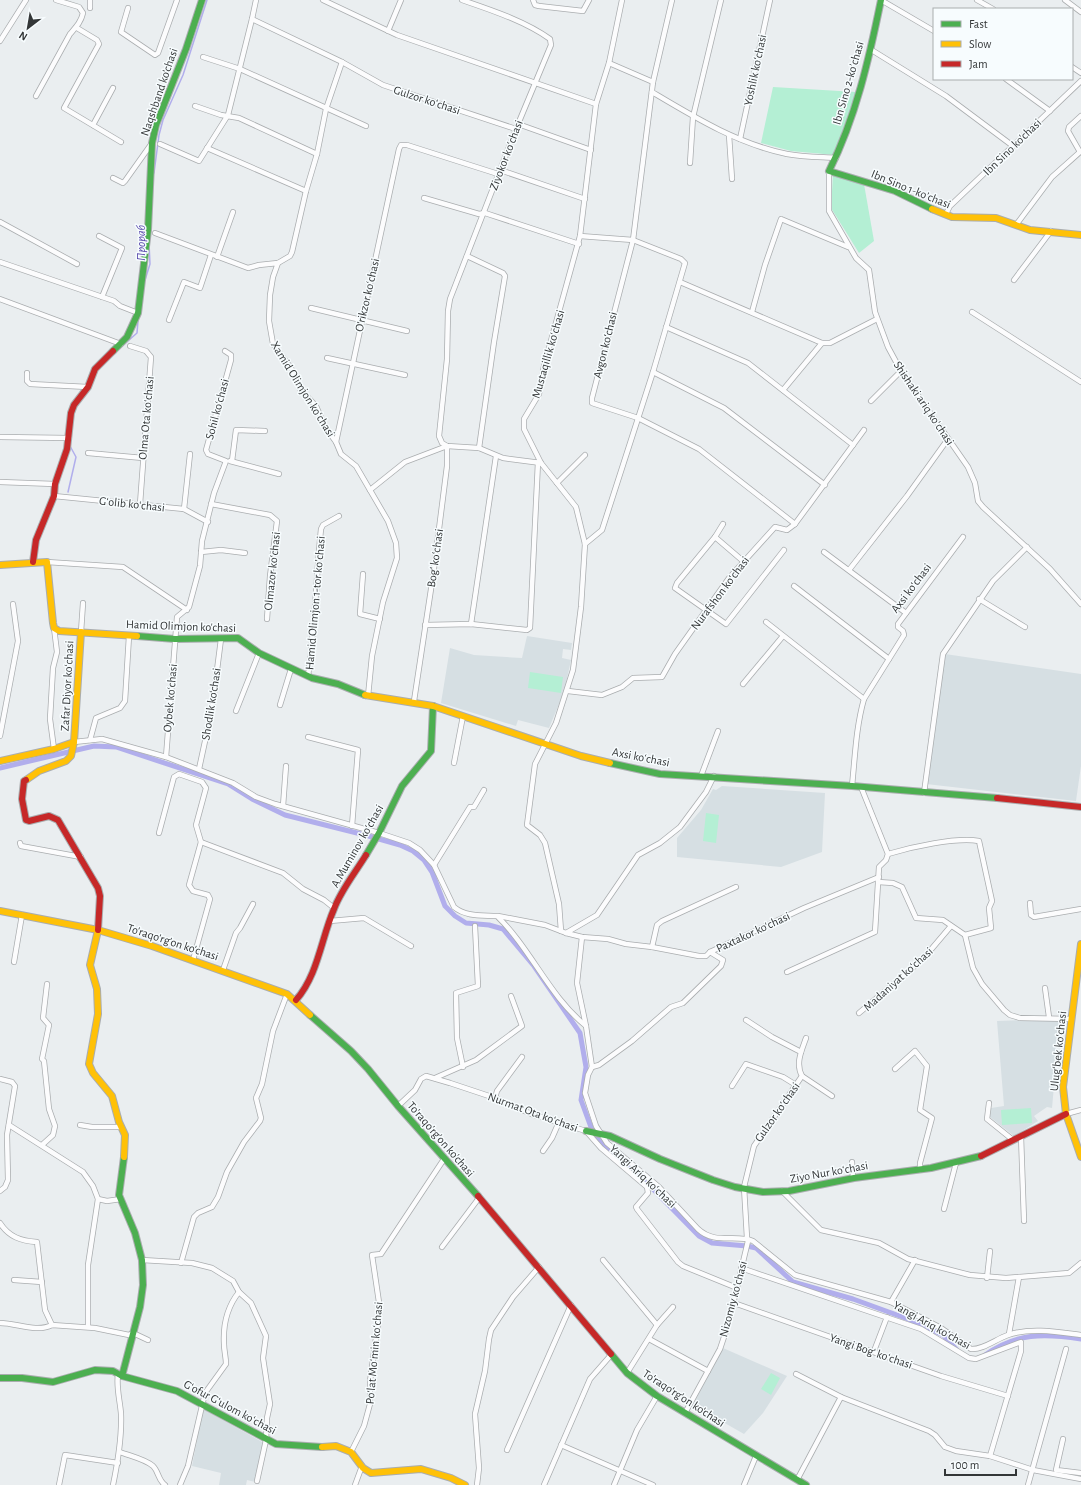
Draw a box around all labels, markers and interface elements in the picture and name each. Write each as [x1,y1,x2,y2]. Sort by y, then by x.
north arrow [8,8,48,48]
legend [933,8,1073,80]
text: Fast [969,18,988,30]
text: N [17,29,29,43]
street label: Yoshlik koʻchasi [742,33,768,107]
text: Slow [969,38,991,50]
street label: Ibn Sino 2-koʼchasi [830,40,866,126]
street label: Naqshband ko'chasi [138,47,180,137]
text: Jam [969,58,988,70]
street label: Gulzor koʻchasi [392,84,462,116]
street label: Ibn Sino ko'chasi [981,116,1043,178]
street label: Ziyokor koʻchasi [487,118,526,192]
street label: Ibn Sino 1-koʼchasi [869,168,953,210]
water label: Прораб [135,225,148,261]
street label: O'rikzor koʻchasi [353,257,381,333]
street label: Mustaqillik koʻchasi [530,308,566,400]
street label: Avgon koʻchasi [591,310,619,380]
street label: Xamid Olimjon koʻchasi [268,339,337,439]
street label: Shishaki ariq koʻchasi [891,359,957,447]
street label: Olma Ota koʻchasi [136,376,156,460]
street label: Sohil koʻchasi [203,377,231,441]
street label: Gʻolib koʻchasi [99,495,165,513]
street label: Bogʻ koʻchasi [425,528,445,588]
street label: Olmazor koʻchasi [262,531,282,611]
street label: Hamid Olimjon 1-tor koʼchasi [303,536,328,671]
street label: Nurafshon koʻchasi [689,554,751,632]
street label: Axsi koʻchasi [889,561,933,615]
street label: Hamid Olimjon ko'chasi [126,618,236,635]
street label: Zafar Diyor koʻchasi [59,640,76,732]
street label: Oybek koʻchasi [161,663,180,733]
street label: Shodlik ko‘chasi [199,667,223,741]
street label: Axsi koʻchasi [611,746,671,768]
street label: A.Muminov koʻchasi [328,803,386,889]
street label: Paxtakor koʻchasi [714,910,792,954]
street label: To'raqo'rg'on ko'chasi [126,922,220,962]
street label: Madaniyat koʻchasi [861,945,936,1014]
street label: Ulugʻbek koʻchasi [1048,1010,1068,1092]
street label: Gulzor koʻchasi [752,1080,802,1144]
street label: Nurmat Ota koʻchasi [486,1090,580,1134]
street label: To'raqo'rg'on ko'chasi [405,1099,477,1179]
street label: Yangi Ariq koʻchasi [607,1142,679,1210]
street label: Ziyo Nur koʻchasi [789,1159,869,1186]
street label: Nizomiy koʻchasi [717,1260,750,1339]
street label: Yangi Ariq koʻchasi [891,1299,973,1351]
street label: Poʻlat Moʻmin koʻchasi [364,1301,384,1405]
street label: Yangi Bogʻ koʻchasi [828,1331,914,1371]
street label: To'raqo'rg'on ko'chasi [641,1367,727,1429]
street label: Gʻofur Gʻulom koʻchasi [182,1378,278,1436]
scale bar [945,1451,1016,1477]
text: 100 m [951,1459,979,1471]

